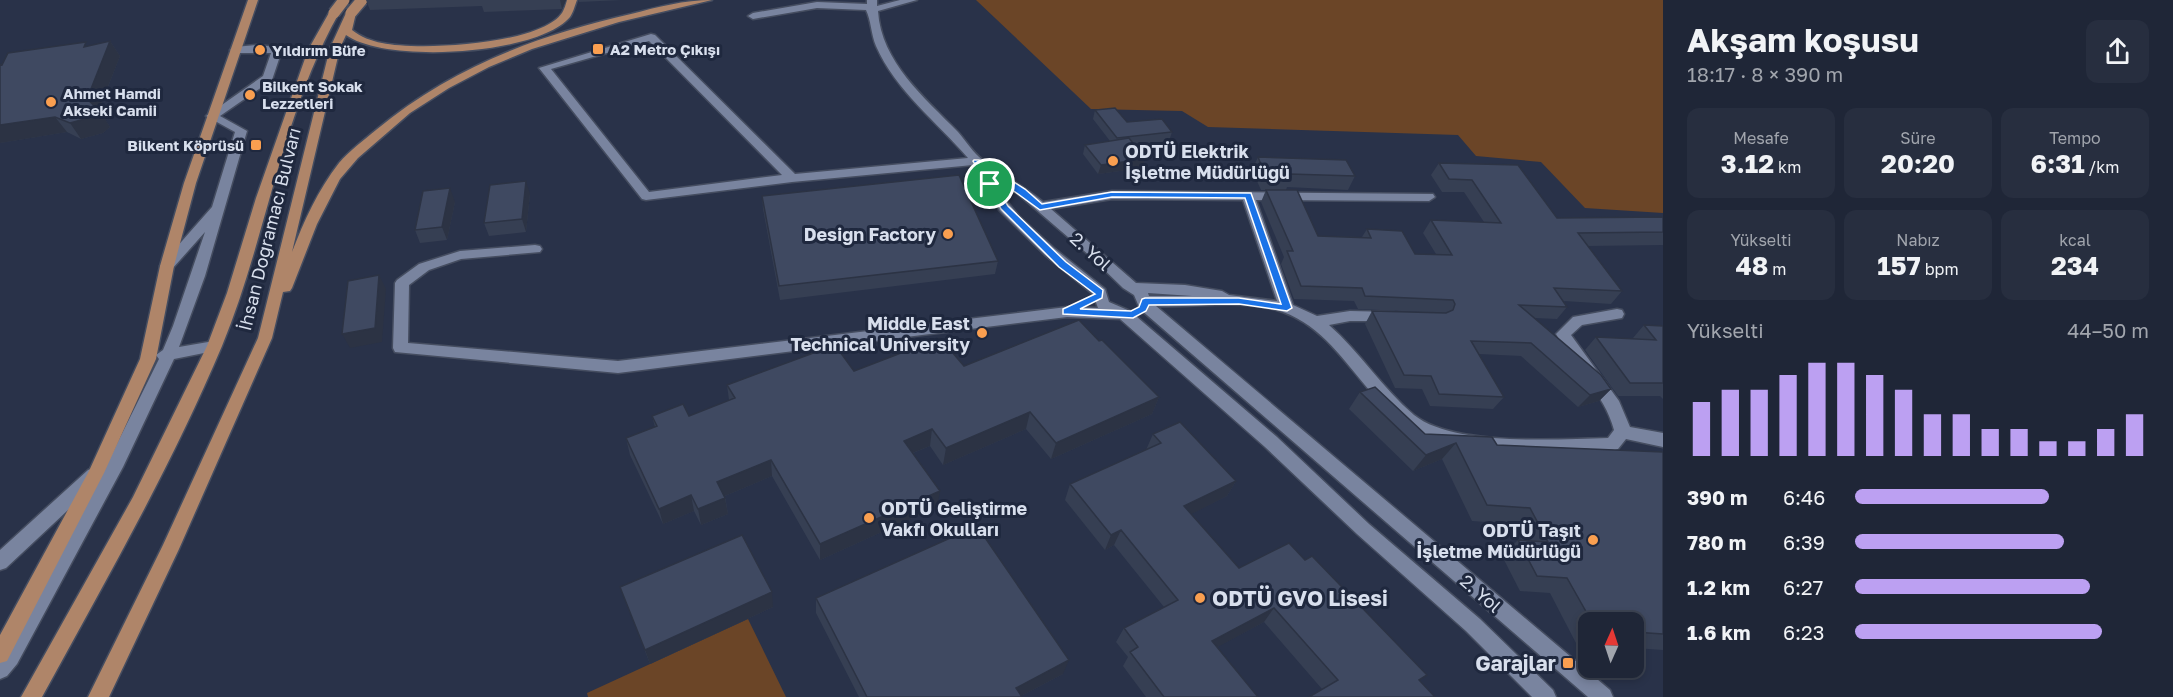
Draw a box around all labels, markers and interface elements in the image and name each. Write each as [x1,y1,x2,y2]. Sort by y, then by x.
text: Akşam koşusu [1687,20,1919,59]
button: share [2086,20,2149,83]
place label: A2 Metro Çıkışı [610,40,720,58]
place label: Yıldırım Büfe [272,41,366,59]
marker: A2 Metro Çıkışı [591,42,605,56]
marker: Yıldırım Büfe [253,43,267,57]
text: 18:17 · 8 × 390 m [1687,62,1843,86]
place label: Bilkent Sokak Lezzetleri [262,77,363,112]
place label: Ahmet Hamdi Akseki Camii [63,84,161,119]
marker: Bilkent Sokak Lezzetleri [243,88,257,102]
marker: Ahmet Hamdi Akseki Camii [44,95,58,109]
street label: İhsan Doğramacı Bulvarı [233,125,305,333]
text: Mesafe [1733,128,1789,148]
text: Süre [1900,128,1936,148]
text: Tempo [2049,128,2101,148]
place label: Bilkent Köprüsü [127,136,244,154]
marker: Bilkent Köprüsü [249,138,263,152]
place label: ODTÜ Elektrik İşletme Müdürlüğü [1125,140,1290,183]
text: 3.12 [1721,148,1774,179]
text: 20:20 [1881,148,1955,179]
text: 6:31 [2031,148,2085,179]
marker: ODTÜ Elektrik İşletme Müdürlüğü [1106,154,1120,168]
text: km [1774,157,1801,177]
text: /km [2085,157,2119,177]
pin [964,158,1015,209]
icon: arrive [973,167,1006,200]
place label: Design Factory [804,223,936,245]
marker: Design Factory [941,227,955,241]
street label: 2. Yol [1066,227,1116,275]
text: Yükselti [1730,230,1792,250]
text: Nabız [1896,230,1940,250]
text: kcal [2059,230,2091,250]
text: 48 [1735,250,1768,281]
text: 157 [1877,250,1921,281]
text: 234 [2051,250,2099,281]
text: m [1768,259,1787,279]
text: bpm [1921,259,1959,279]
place label: Middle East Technical University [791,312,970,355]
text: Yükselti [1687,318,1764,342]
text: 44–50 m [2067,318,2149,342]
marker: Middle East Technical University [975,326,989,340]
text: 390 m [1687,485,1747,509]
text: 6:46 [1783,485,1825,509]
place label: ODTÜ Geliştirme Vakfı Okulları [881,497,1028,540]
marker: ODTÜ Geliştirme Vakfı Okulları [862,511,876,525]
place label: ODTÜ Taşıt İşletme Müdürlüğü [1416,519,1581,562]
text: 780 m [1687,530,1746,554]
text: 6:39 [1783,530,1825,554]
marker: ODTÜ Taşıt İşletme Müdürlüğü [1586,533,1600,547]
street label: 2. Yol [1456,569,1506,617]
text: 1.2 km [1687,575,1750,599]
text: 6:27 [1783,575,1823,599]
place label: ODTÜ GVO Lisesi [1212,585,1388,611]
marker: ODTÜ GVO Lisesi [1193,591,1207,605]
north arrow [1578,612,1644,678]
map controls [1578,612,1644,678]
text: 1.6 km [1687,620,1751,644]
text: 6:23 [1783,620,1824,644]
place label: Garajlar [1475,650,1556,676]
marker: Garajlar [1561,656,1575,670]

